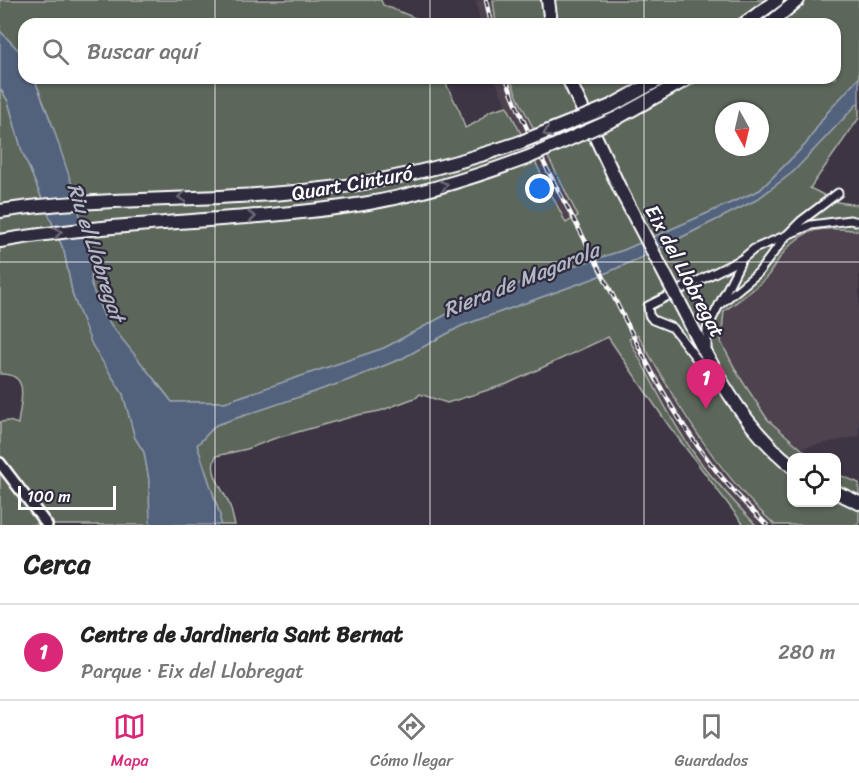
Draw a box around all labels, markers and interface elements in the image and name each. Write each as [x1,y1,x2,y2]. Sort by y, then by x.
search box [18,18,841,84]
text: Buscar aquí [87,32,199,71]
icon: search [39,35,72,68]
north arrow [715,102,769,156]
one-way arrow [542,126,553,138]
street label: Quart Cinturó [289,155,416,211]
your location [525,174,554,203]
water label: Riu el Llobregat [56,178,137,329]
one-way arrow [438,180,449,192]
one-way arrow [178,191,187,203]
street label: Eix del Llobregat [635,198,735,344]
one-way arrow [248,211,257,224]
one-way arrow [53,227,62,239]
water label: Riera de Magarola [437,230,607,329]
pin: 1 [686,360,726,409]
map controls [787,453,841,507]
button: locate [787,453,841,507]
text: 100 m [27,482,71,511]
scale bar [18,483,116,510]
text: Cerca [24,541,90,587]
text: Centre de Jardineria Sant Bernat [81,615,403,654]
text: 1 [39,635,48,670]
text: 280 m [778,635,835,670]
text: Parque · Eix del Llobregat [81,654,304,689]
tab: Mapa [111,710,148,775]
tab: Cómo llegar [370,710,453,775]
tab: Guardados [675,710,748,775]

